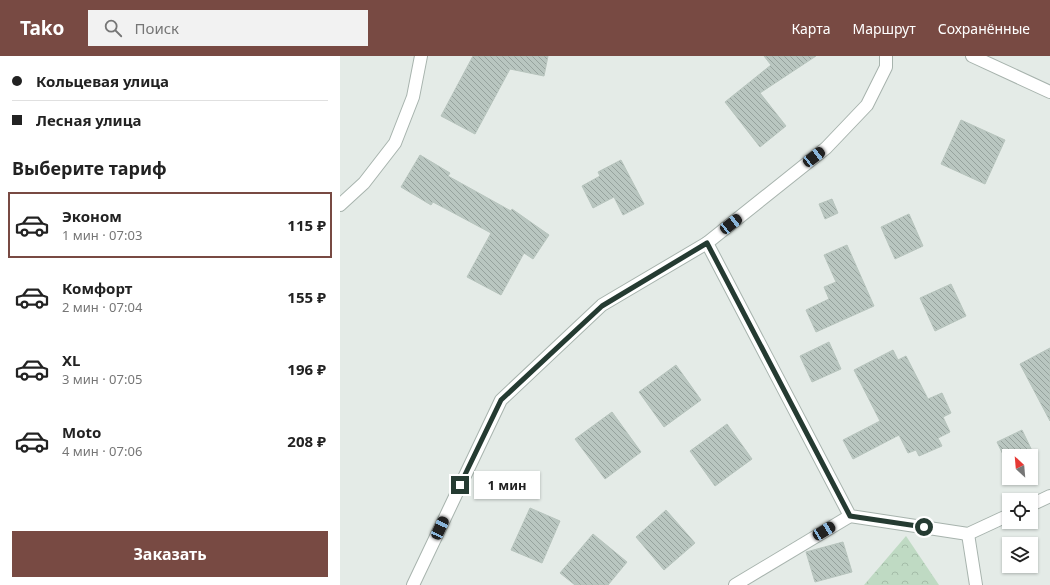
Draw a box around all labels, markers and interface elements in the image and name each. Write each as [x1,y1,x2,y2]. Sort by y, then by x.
search box [88,10,368,46]
text: Tako [20,15,64,41]
icon: search [102,17,124,39]
text: Поиск [134,18,179,38]
text: Карта [791,19,830,38]
text: Маршрут [852,19,916,38]
text: Сохранённые [938,19,1030,38]
text: Кольцевая улица [36,71,169,91]
text: Лесная улица [36,110,141,130]
car [801,145,827,169]
text: Выберите тариф [12,156,167,180]
text: Эконом [62,206,122,226]
icon: car [14,207,50,243]
car [718,212,744,236]
text: 115 ₽ [287,215,326,235]
text: 1 мин · 07:03 [62,226,142,244]
text: Комфорт [62,278,132,298]
icon: car [14,279,50,315]
text: 155 ₽ [287,287,326,307]
text: 2 мин · 07:04 [62,298,142,316]
text: XL [62,350,80,370]
icon: car [14,351,50,387]
text: 196 ₽ [287,359,326,379]
text: 3 мин · 07:05 [62,370,142,388]
text: Moto [62,422,101,442]
icon: car [14,423,50,459]
text: 208 ₽ [287,431,326,451]
text: 4 мин · 07:06 [62,442,142,460]
north arrow [1002,449,1038,485]
map controls [1002,449,1038,573]
callout: 1 мин [474,471,540,499]
route end [451,476,469,494]
text: 1 мин [488,476,527,494]
button: locate [1002,493,1038,529]
car [429,515,451,541]
route start [915,518,933,536]
car [811,520,837,542]
button: Заказать [12,531,328,577]
button: layers [1002,537,1038,573]

